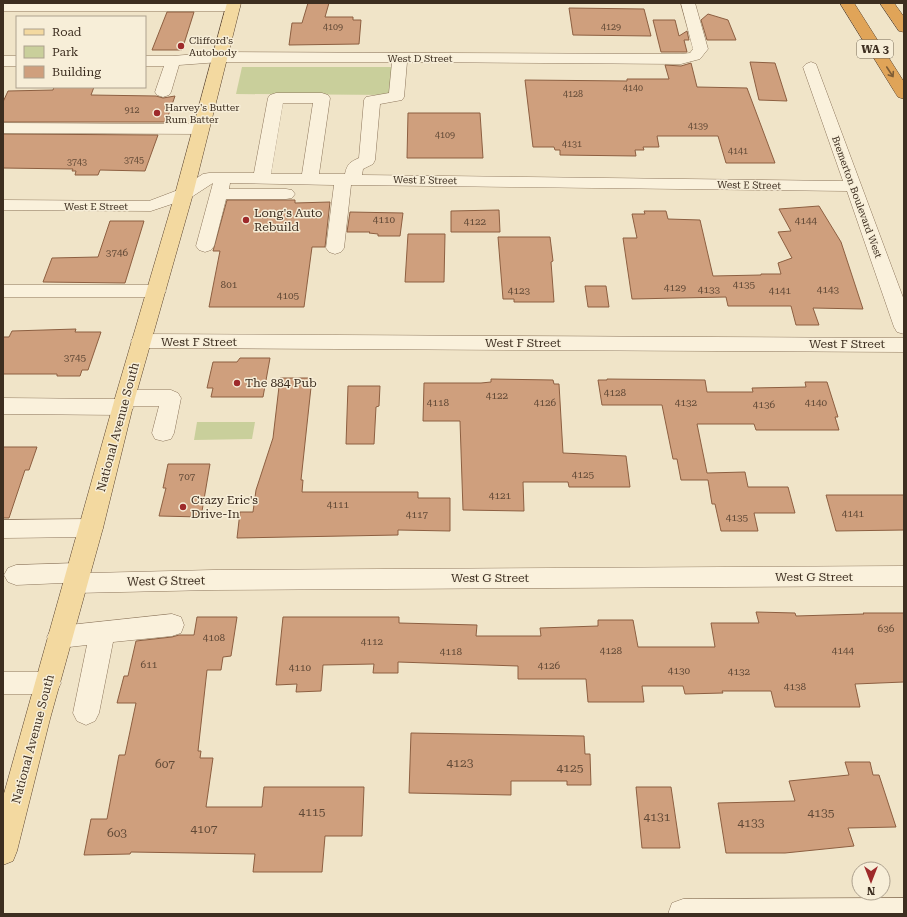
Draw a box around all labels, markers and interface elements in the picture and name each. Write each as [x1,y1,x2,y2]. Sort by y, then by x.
legend [16,16,146,88]
house number: 4109 [323,22,343,32]
house number: 4129 [601,22,621,32]
text: Road [52,25,82,39]
place label: Clifford's Autobody [189,35,237,58]
road number: WA 3 [857,40,893,58]
marker: Clifford's Autobody [176,41,186,51]
text: Park [52,45,79,59]
street label: West D Street [387,53,453,64]
text: Building [52,65,101,79]
one-way arrow [886,66,894,77]
house number: 4140 [623,83,643,93]
house number: 4128 [563,89,583,99]
place label: Harvey's Butter Rum Batter [165,102,239,125]
house number: 912 [124,105,140,115]
marker: Harvey's Butter Rum Batter [152,108,162,118]
house number: 4139 [688,121,708,131]
house number: 4109 [435,130,455,140]
street label: Bremerton Boulevard West [830,134,884,260]
house number: 4131 [562,139,582,149]
house number: 4141 [728,146,748,156]
house number: 3745 [124,155,144,165]
house number: 3743 [67,157,87,167]
street label: West E Street [393,174,457,186]
street label: West E Street [717,179,781,191]
street label: West E Street [64,201,128,212]
place label: Long's Auto Rebuild [254,206,322,234]
house number: 4110 [373,214,396,225]
marker: Long's Auto Rebuild [241,215,251,225]
house number: 4144 [795,215,818,226]
house number: 4122 [464,216,487,227]
house number: 3746 [106,247,129,258]
house number: 801 [221,279,238,290]
house number: 4135 [733,279,756,290]
house number: 4129 [664,282,687,293]
house number: 4133 [698,284,721,295]
house number: 4143 [817,284,840,295]
house number: 4123 [508,285,531,296]
house number: 4141 [769,285,792,296]
house number: 4105 [277,290,300,301]
street label: West F Street [161,335,238,349]
street label: West F Street [485,336,562,350]
street label: West F Street [809,337,886,351]
house number: 3745 [64,352,87,363]
street label: National Avenue South [94,361,142,493]
place label: The 884 Pub [245,376,317,390]
marker: The 884 Pub [232,378,242,388]
house number: 4128 [604,387,627,398]
house number: 4122 [486,390,509,401]
house number: 4118 [427,397,450,408]
house number: 4126 [534,397,557,408]
house number: 4132 [675,397,698,408]
house number: 4140 [805,397,828,408]
house number: 4136 [753,399,776,410]
house number: 4125 [572,469,595,480]
house number: 707 [179,471,196,482]
house number: 4121 [489,490,512,501]
place label: Crazy Eric's Drive-In [191,493,258,521]
house number: 4111 [327,499,350,510]
marker: Crazy Eric's Drive-In [178,502,188,512]
house number: 4141 [842,508,865,519]
house number: 4117 [406,509,429,520]
house number: 4135 [726,512,749,523]
street label: West G Street [775,570,854,584]
street label: West G Street [451,571,530,585]
street label: West G Street [127,573,206,589]
house number: 636 [878,623,895,634]
house number: 4108 [203,632,226,643]
house number: 4112 [361,636,384,647]
house number: 4128 [600,645,623,656]
house number: 4144 [832,645,855,656]
house number: 4118 [440,646,463,657]
house number: 611 [141,659,158,670]
house number: 4126 [538,660,561,671]
house number: 4110 [289,662,312,673]
house number: 4130 [668,665,691,676]
house number: 4132 [728,666,751,677]
street label: National Avenue South [9,673,57,805]
house number: 4138 [784,681,807,692]
house number: 4123 [447,756,474,770]
house number: 607 [155,757,175,771]
house number: 4125 [557,761,584,775]
house number: 4115 [299,805,326,819]
house number: 4135 [808,806,835,820]
house number: 4131 [644,810,671,824]
house number: 4133 [738,816,765,830]
house number: 4107 [191,822,218,836]
house number: 603 [107,826,127,840]
north arrow [851,861,891,901]
text: N [866,884,875,897]

